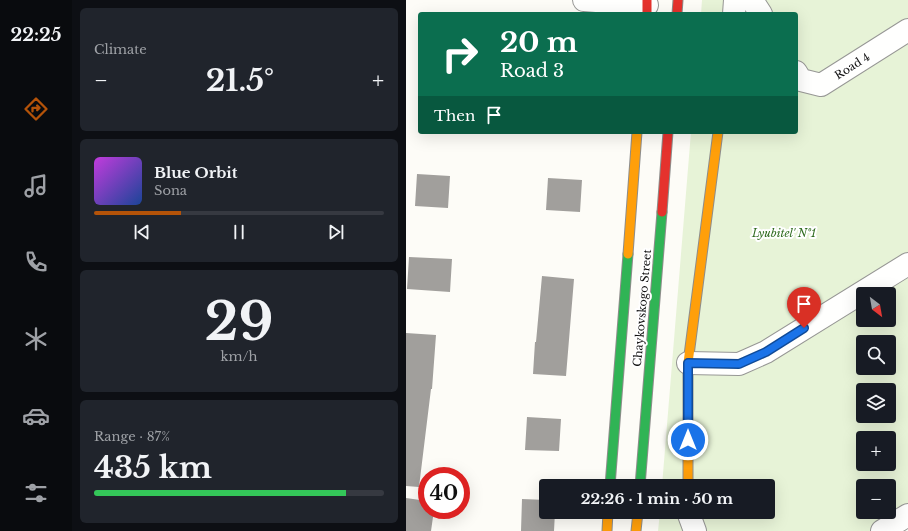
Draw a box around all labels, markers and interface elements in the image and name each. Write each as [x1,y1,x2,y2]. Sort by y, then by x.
text: 22:25 [11,24,61,46]
text: 20 m [500,25,578,60]
icon: right [434,28,486,80]
text: Climate [94,41,147,58]
street label: Road 4 [832,50,872,82]
text: Road 3 [500,60,564,82]
text: 21.5° [206,62,274,99]
text: − [94,67,108,94]
text: + [372,67,384,94]
icon: directions [22,95,50,123]
icon: arrive [483,104,505,126]
text: Then [434,106,475,125]
text: Blue Orbit [154,163,237,182]
icon: music [22,172,50,200]
text: Sona [154,182,187,199]
icon: previous [131,221,153,243]
icon: pause [228,221,250,243]
icon: next [325,221,347,243]
park label: Lyubitel' №1 [751,226,816,240]
icon: phone [22,248,50,276]
street label: Chaykovskogo Street [630,248,654,367]
pin [787,287,821,328]
north arrow [856,287,896,327]
map controls [856,287,896,519]
text: 29 [205,290,273,354]
icon: arrive [793,293,815,315]
icon: climate [22,325,50,353]
button: search [856,335,896,375]
text: km/h [221,348,257,365]
button: layers [856,383,896,423]
icon: car [22,402,50,430]
position arrow [667,419,709,461]
text: Range · 87% [94,428,170,445]
button: + [856,431,896,471]
text: 435 km [94,449,212,486]
speed limit sign: 40 [418,467,470,519]
icon: filters [22,479,50,507]
button: − [856,479,896,519]
text: 22:26 · 1 min · 50 m [581,489,733,508]

